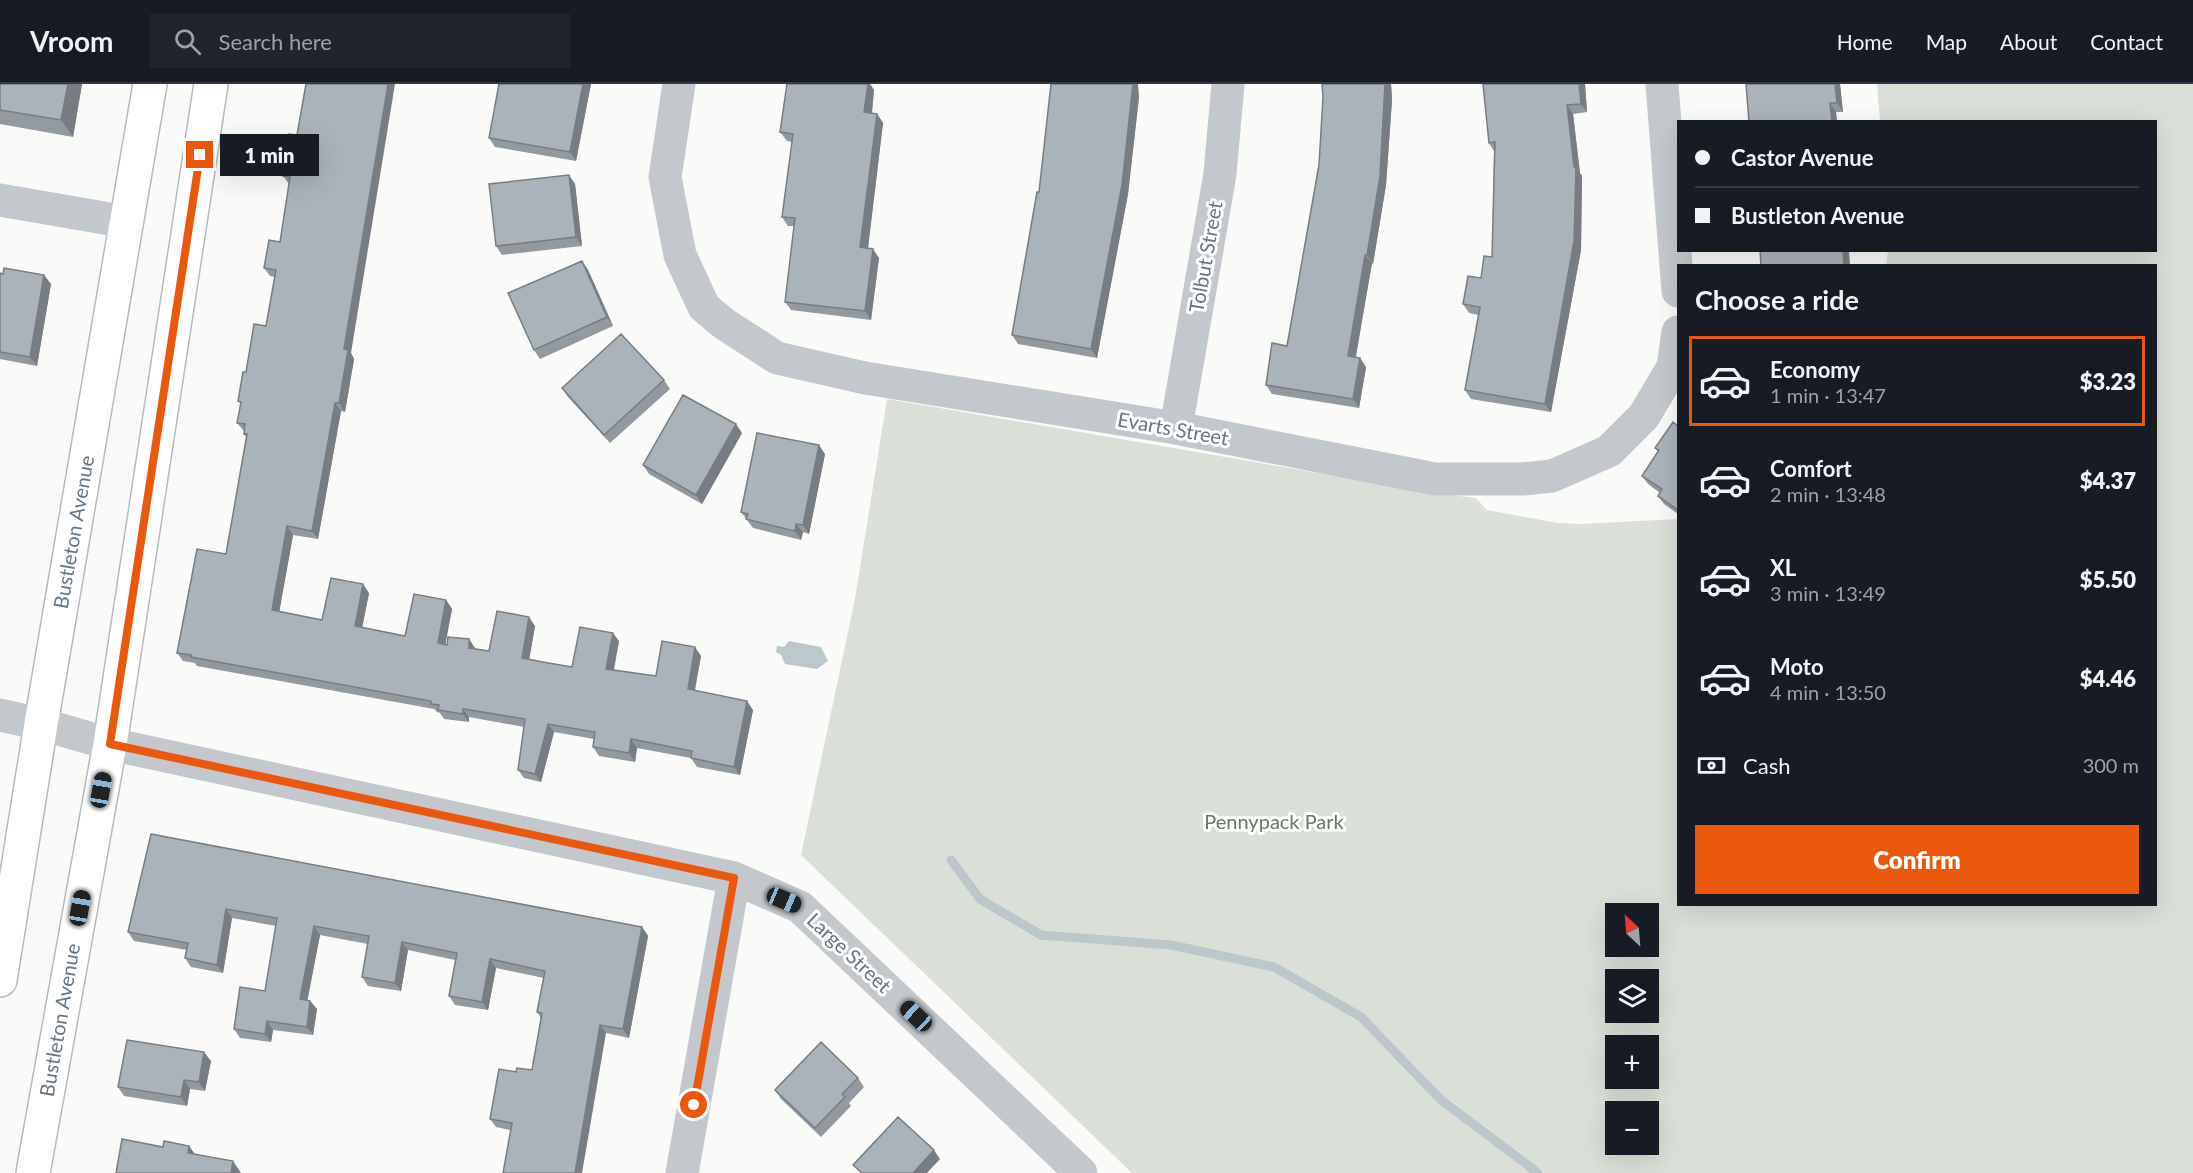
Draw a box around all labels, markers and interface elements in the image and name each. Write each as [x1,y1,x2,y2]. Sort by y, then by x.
search box [150,14,570,68]
text: Vroom [30,24,114,58]
icon: search [171,25,204,58]
text: Search here [219,28,332,55]
text: Home [1837,29,1893,54]
text: Map [1926,29,1967,54]
text: About [2000,29,2057,54]
text: Contact [2090,29,2163,54]
callout: 1 min [221,134,320,176]
route end [186,141,213,168]
text: 1 min [245,143,294,167]
text: Castor Avenue [1731,144,1873,171]
street label: Tolbut Street [1183,199,1227,314]
text: Bustleton Avenue [1731,202,1904,229]
text: Choose a ride [1695,283,1859,316]
icon: car [1698,354,1752,408]
text: Economy [1770,356,1860,383]
text: $3.23 [2080,368,2136,395]
text: 1 min · 13:47 [1770,383,1886,407]
street label: Evarts Street [1116,406,1230,450]
street label: Bustleton Avenue [48,453,98,610]
icon: car [1698,453,1752,507]
text: Comfort [1770,455,1852,482]
text: $4.37 [2080,467,2136,494]
text: 2 min · 13:48 [1770,482,1886,506]
icon: car [1698,552,1752,606]
text: XL [1770,554,1796,581]
text: $5.50 [2080,566,2136,593]
text: 3 min · 13:49 [1770,581,1886,605]
icon: car [1698,651,1752,705]
text: Moto [1770,653,1824,680]
text: $4.46 [2080,665,2136,692]
text: 4 min · 13:50 [1770,680,1886,704]
icon: cash [1695,749,1728,782]
text: Cash [1743,752,1790,779]
text: 300 m [2083,753,2139,777]
car [89,771,113,809]
park label: Pennypack Park [1204,809,1345,833]
button: Confirm [1695,825,2139,894]
car [764,885,804,915]
car [68,889,92,927]
north arrow [1605,903,1659,957]
map controls [1605,903,1659,1155]
street label: Large Street [803,907,897,997]
street label: Bustleton Avenue [34,941,84,1098]
button: layers [1605,969,1659,1023]
car [897,997,935,1035]
button: + [1605,1035,1659,1089]
route start [680,1091,707,1118]
button: − [1605,1101,1659,1155]

